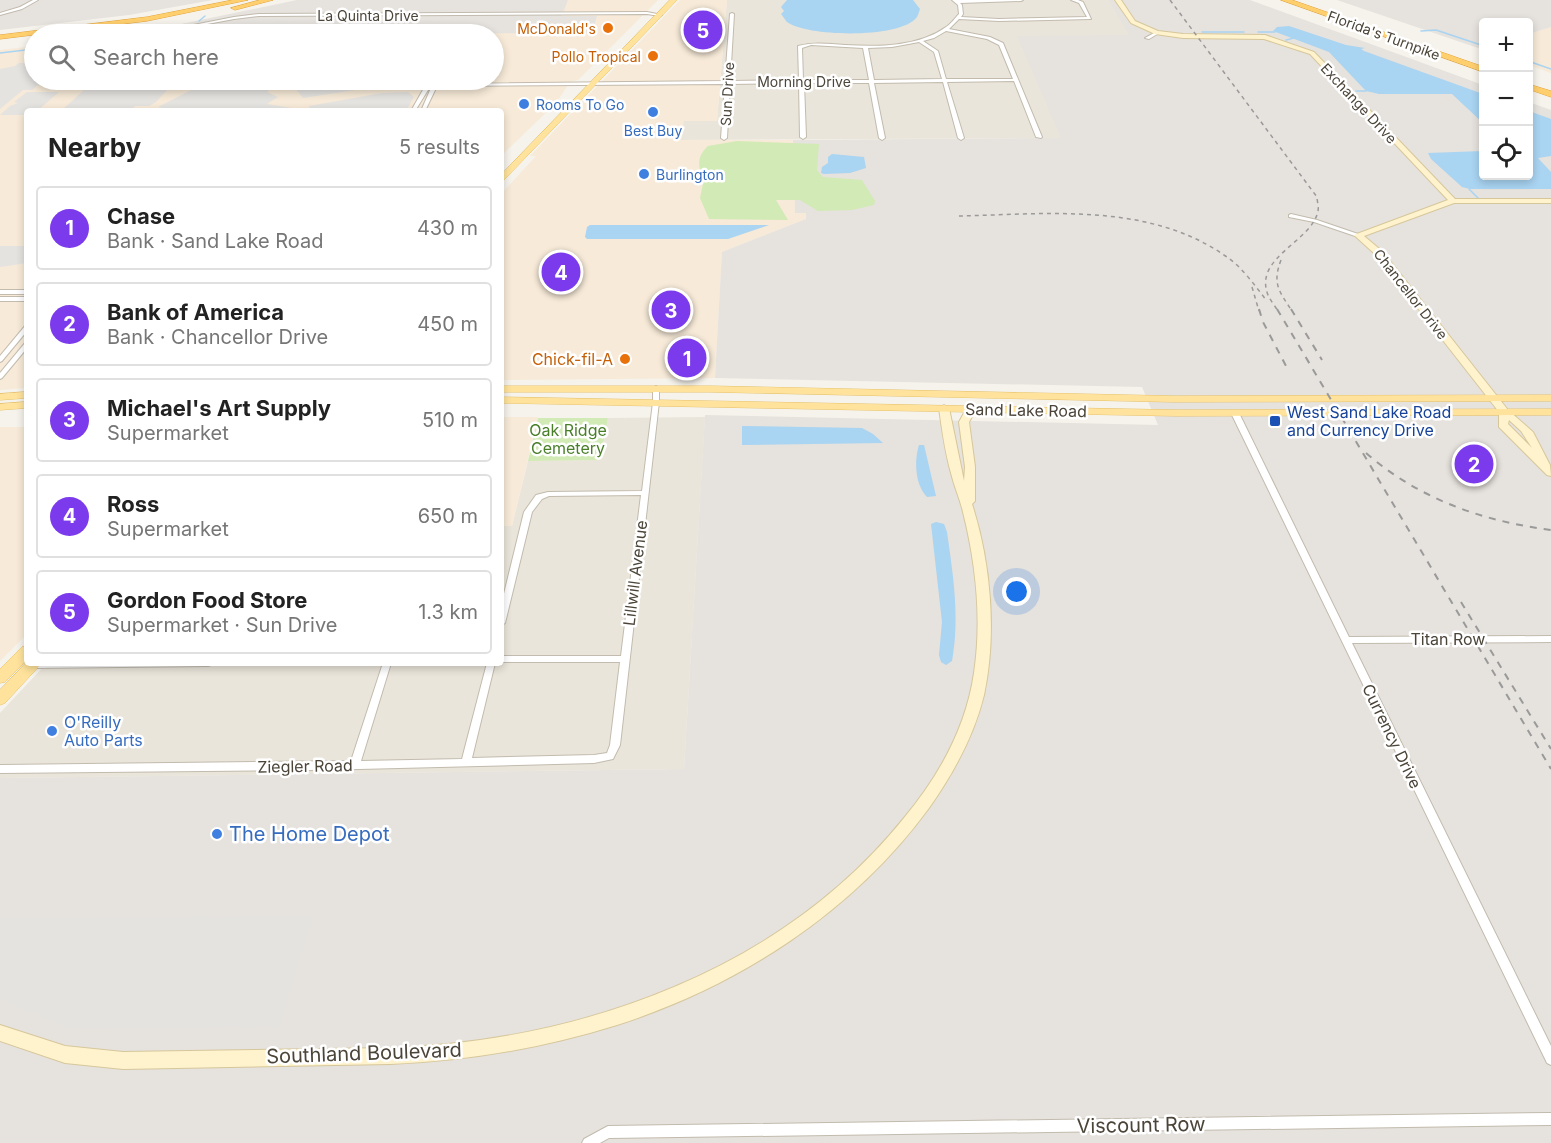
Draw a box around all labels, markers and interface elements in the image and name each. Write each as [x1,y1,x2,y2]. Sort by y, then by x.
street label: La Quinta Drive [317,7,419,24]
street label: Florida's Turnpike [1325,7,1443,63]
pin: 5 [684,8,722,52]
map controls [1479,18,1533,180]
button: + [1479,18,1533,72]
place label: McDonald's [517,20,596,37]
marker: McDonald's [601,21,615,35]
search box [24,24,504,90]
icon: search [45,41,78,74]
text: Search here [93,44,219,70]
place label: Pollo Tropical [552,48,641,65]
marker: Pollo Tropical [646,49,660,63]
street label: Exchange Drive [1317,59,1401,147]
street label: Sun Drive [717,61,737,127]
button: − [1479,72,1533,126]
street label: Morning Drive [757,73,851,90]
place label: Rooms To Go [536,96,624,113]
marker: Rooms To Go [517,97,531,111]
marker: Best Buy [646,105,660,119]
place label: Best Buy [624,122,682,139]
button: locate [1479,126,1533,180]
text: Nearby [48,132,141,163]
text: 5 results [399,135,480,159]
place label: Burlington [656,166,724,183]
marker: Burlington [637,167,651,181]
text: Chase [107,203,175,229]
text: 1 [65,216,74,240]
text: 430 m [417,216,478,240]
text: Bank · Sand Lake Road [107,229,323,253]
street label: Chancellor Drive [1370,245,1452,343]
pin: 4 [542,250,580,294]
pin: 3 [652,288,690,332]
text: Bank of America [107,299,284,325]
text: 2 [63,312,76,336]
text: 450 m [417,312,478,336]
text: Bank · Chancellor Drive [107,325,328,349]
pin: 1 [668,336,706,380]
place label: Chick-fil-A [532,349,613,369]
marker: Chick-fil-A [618,352,632,366]
text: Michael's Art Supply [107,395,331,421]
street label: Sand Lake Road [965,399,1087,421]
place label: West Sand Lake Road and Currency Drive [1287,402,1451,440]
text: 3 [63,408,76,432]
text: 510 m [422,408,478,432]
marker: West Sand Lake Road and Currency Drive [1268,414,1282,428]
park label: Oak Ridge Cemetery [529,420,607,458]
text: Supermarket [107,421,229,445]
pin: 2 [1454,442,1494,486]
text: Ross [107,491,159,517]
text: 4 [63,504,76,528]
text: 650 m [418,504,478,528]
text: Supermarket [107,517,229,541]
street label: Lillwill Avenue [619,519,651,627]
your location [1002,577,1031,606]
text: Gordon Food Store [107,587,307,613]
text: 5 [63,600,76,624]
text: 1.3 km [418,600,478,624]
text: Supermarket · Sun Drive [107,613,337,637]
street label: Titan Row [1411,629,1485,649]
street label: Currency Drive [1358,680,1426,792]
place label: O'Reilly Auto Parts [64,712,143,750]
marker: O'Reilly Auto Parts [45,724,59,738]
street label: Ziegler Road [257,755,353,777]
place label: The Home Depot [229,822,390,846]
marker: The Home Depot [210,827,224,841]
street label: Southland Boulevard [266,1038,462,1068]
street label: Viscount Row [1076,1112,1206,1138]

